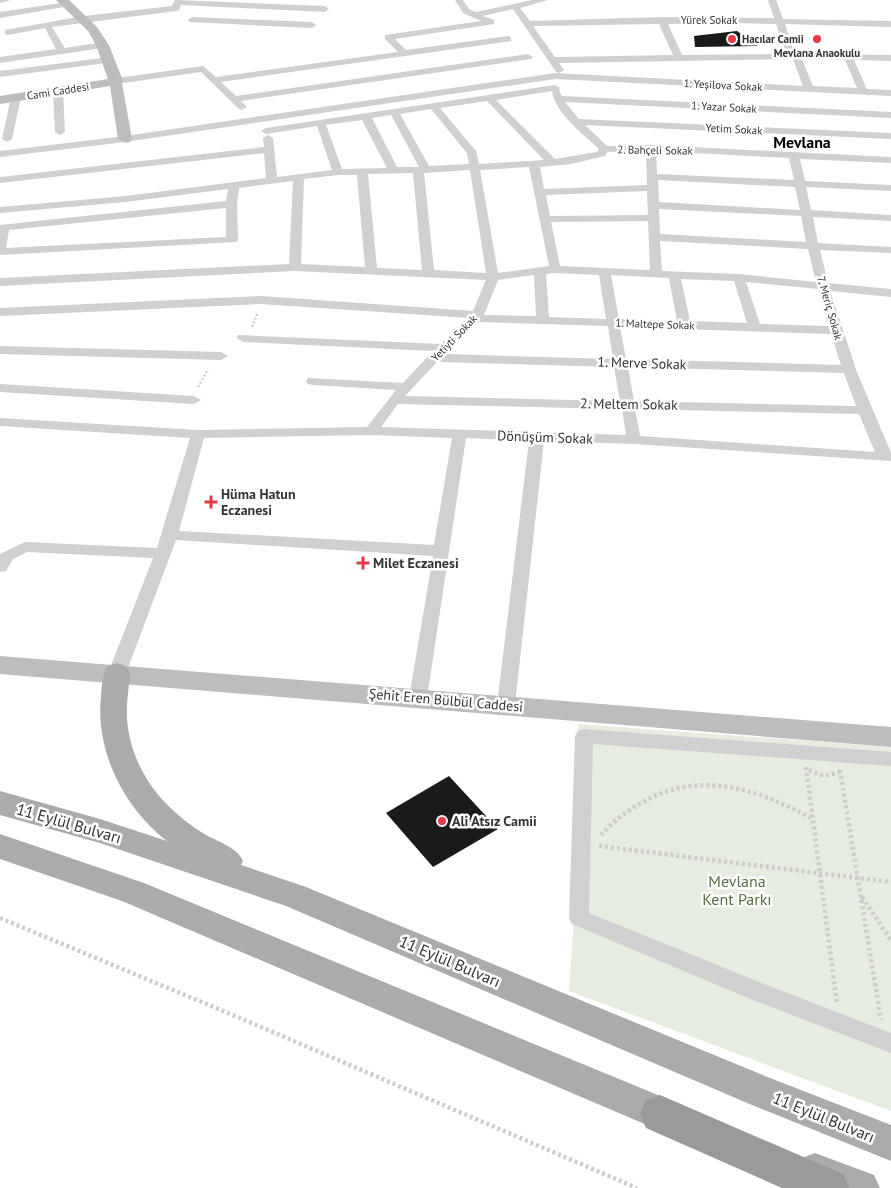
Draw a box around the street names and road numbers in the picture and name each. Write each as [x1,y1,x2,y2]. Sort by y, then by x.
street label: Yürek Sokak [681,13,738,27]
street label: 1. Yeşilova Sokak [683,76,763,94]
street label: Cami Caddesi [26,79,90,103]
street label: 1. Yazar Sokak [691,98,758,116]
street label: Yetim Sokak [705,121,764,138]
street label: 2. Bahçeli Sokak [617,142,694,158]
street label: 7. Meriç Sokak [814,275,846,342]
street label: Yetiyti Sokak [428,311,480,364]
street label: 1. Maltepe Sokak [615,316,696,332]
street label: 1. Merve Sokak [597,352,687,374]
street label: 2. Meltem Sokak [580,394,678,414]
street label: Dönüşüm Sokak [497,426,593,448]
street label: Şehit Eren Bülbül Caddesi [368,684,524,716]
street label: 11 Eylül Bulvarı [14,799,124,847]
street label: 11 Eylül Bulvarı [396,931,504,991]
street label: 11 Eylül Bulvarı [770,1087,878,1147]

